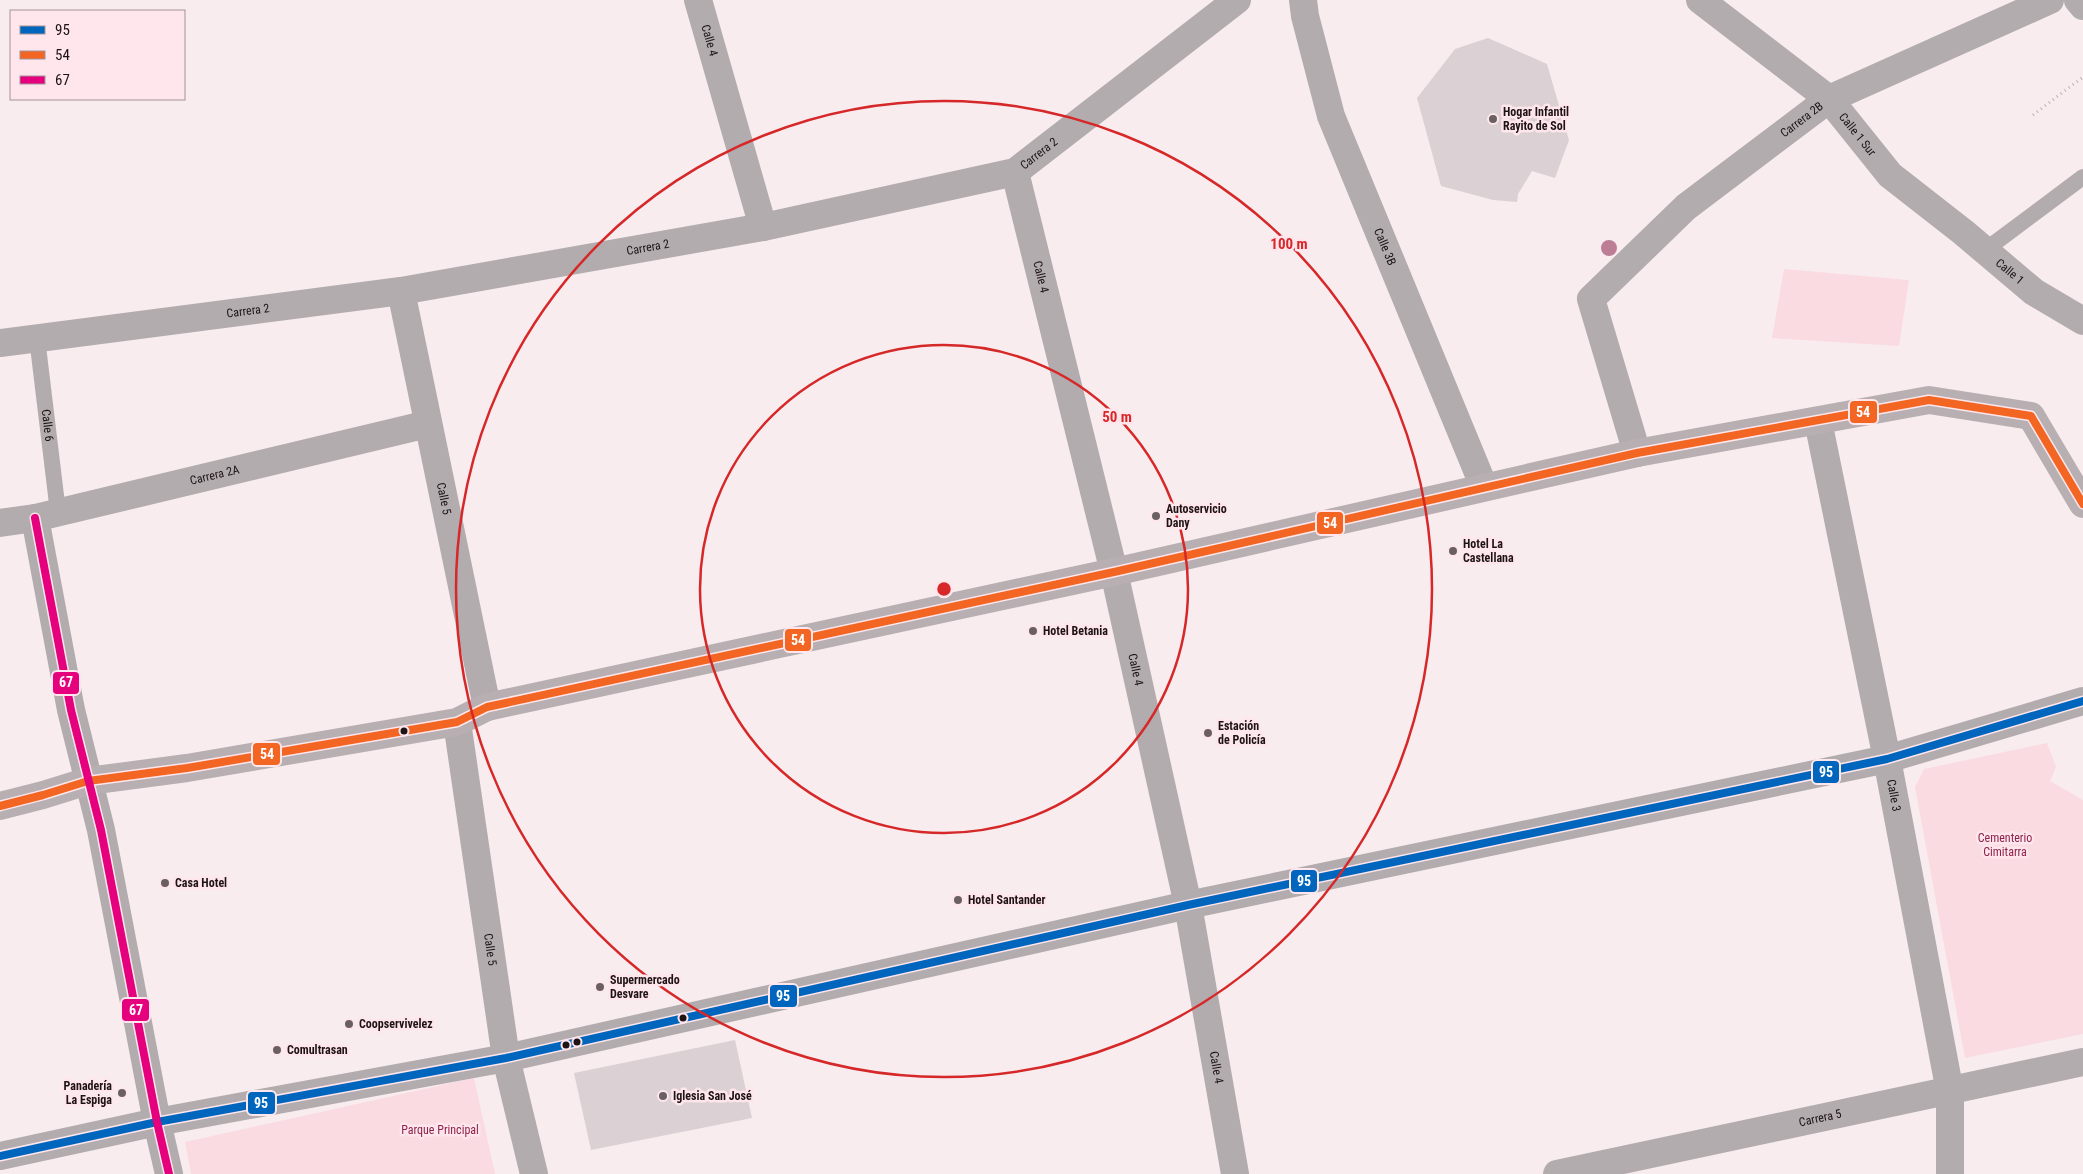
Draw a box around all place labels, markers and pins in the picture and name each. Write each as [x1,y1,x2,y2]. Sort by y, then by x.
place label: Hogar Infantil Rayito de Sol [1503,105,1569,133]
marker: Hogar Infantil Rayito de Sol [1487,113,1499,125]
place label: Autoservicio Dany [1166,502,1227,530]
marker: Autoservicio Dany [1150,510,1162,522]
place label: Hotel La Castellana [1463,537,1514,565]
marker: Hotel La Castellana [1447,545,1459,557]
centre of rings [935,580,953,598]
place label: Hotel Betania [1043,624,1108,638]
marker: Hotel Betania [1027,625,1039,637]
place label: Estación de Policía [1218,719,1266,747]
unlabelled marker [399,726,409,736]
marker: Estación de Policía [1202,727,1214,739]
place label: Casa Hotel [175,876,227,890]
marker: Casa Hotel [159,877,171,889]
place label: Hotel Santander [968,893,1046,907]
marker: Hotel Santander [952,894,964,906]
place label: Supermercado Desvare [610,973,680,1001]
marker: Supermercado Desvare [594,981,606,993]
unlabelled marker [678,1013,688,1023]
place label: Coopservivelez [359,1017,433,1031]
marker: Coopservivelez [343,1018,355,1030]
unlabelled marker [572,1037,582,1047]
unlabelled marker [561,1040,571,1050]
place label: Comultrasan [287,1043,348,1057]
marker: Comultrasan [271,1044,283,1056]
place label: Panadería La Espiga [64,1079,112,1107]
marker: Panadería La Espiga [116,1087,128,1099]
place label: Iglesia San José [673,1089,752,1103]
marker: Iglesia San José [657,1090,669,1102]

